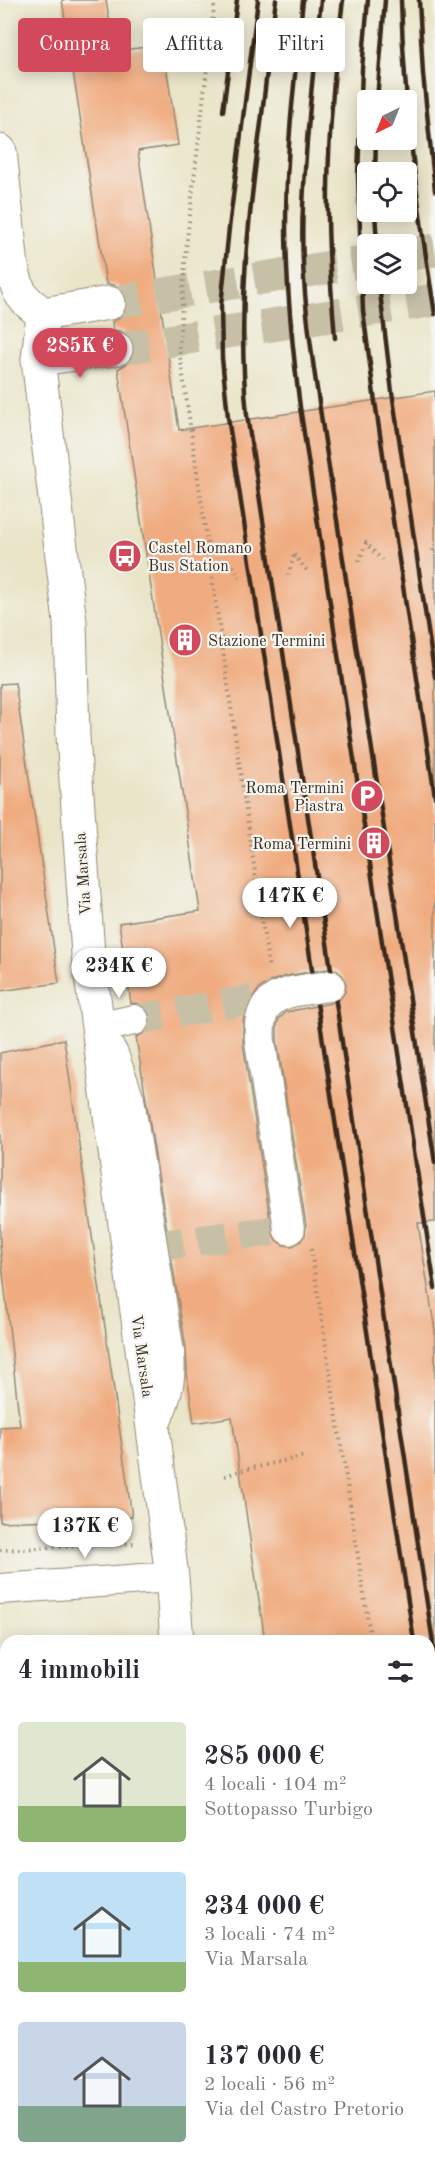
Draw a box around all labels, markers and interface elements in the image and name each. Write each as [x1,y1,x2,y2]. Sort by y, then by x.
chip: Compra [18,18,131,72]
chip: Affitta [143,18,244,72]
chip: Filtri [256,18,345,72]
north arrow [357,90,417,150]
map controls [357,90,417,294]
button: locate [357,162,417,222]
button: layers [357,234,417,294]
pin: 285K € [31,328,129,379]
text: 285K € [46,337,114,357]
bus stop icon: Castel Romano Bus Station [107,538,143,574]
place label: Castel Romano Bus Station [148,541,252,575]
building icon: Stazione Termini [167,622,203,658]
place label: Stazione Termini [208,634,325,650]
parking icon: Roma Termini Piastra [349,778,385,814]
place label: Roma Termini Piastra [245,781,344,815]
building icon: Roma Termini [356,825,392,861]
street label: Via Marsala [73,832,95,916]
place label: Roma Termini [252,837,351,853]
pin: 147K € [241,878,339,929]
text: 147K € [256,887,324,907]
pin: 234K € [70,948,168,999]
text: 234K € [85,957,153,977]
street label: Via Marsala [127,1314,155,1399]
pin: 137K € [36,1508,134,1559]
text: 137K € [51,1517,119,1537]
icon: filters [384,1655,417,1688]
text: 4 immobili [18,1658,140,1684]
text: 285 000 € [204,1744,324,1770]
icon: home [66,1746,138,1818]
text: 4 locali · 104 m² [204,1775,347,1795]
text: Sottopasso Turbigo [204,1800,373,1820]
text: 234 000 € [204,1894,324,1920]
icon: home [66,1896,138,1968]
text: 3 locali · 74 m² [204,1925,335,1945]
text: Via Marsala [204,1950,308,1970]
text: 137 000 € [204,2044,324,2070]
icon: home [66,2046,138,2118]
text: 2 locali · 56 m² [204,2075,335,2095]
text: Via del Castro Pretorio [204,2100,404,2120]

